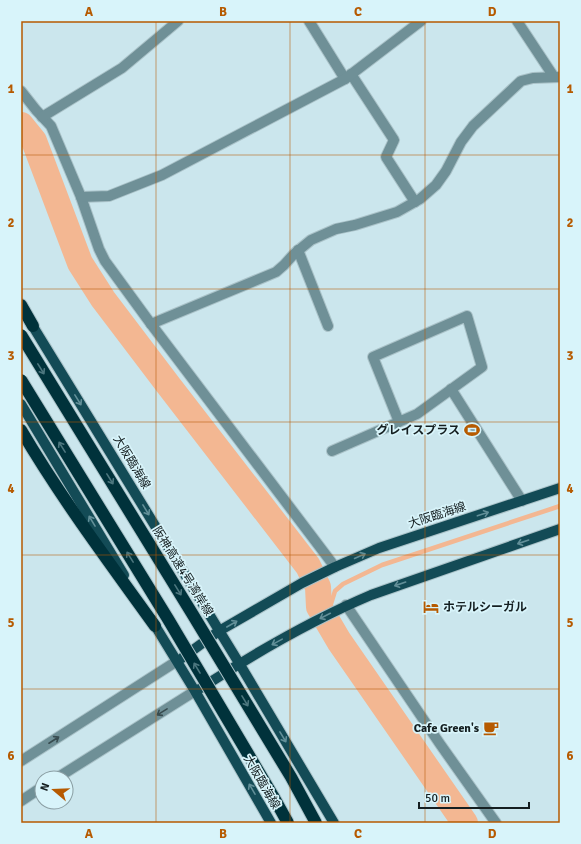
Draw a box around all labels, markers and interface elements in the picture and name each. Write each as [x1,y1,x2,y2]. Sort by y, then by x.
text: A [85,4,94,20]
text: B [219,4,227,20]
text: C [354,4,362,20]
text: D [488,4,497,20]
text: 1 [7,81,15,97]
text: 1 [566,81,574,97]
text: 2 [7,215,15,231]
text: 2 [566,215,574,231]
text: 3 [7,348,15,364]
text: 3 [566,348,574,364]
one-way arrow [38,363,46,375]
one-way arrow [75,394,83,406]
sports icon: グレイスプラス [463,421,481,439]
place label: グレイスプラス [377,423,460,438]
street label: 大阪臨海線 [110,433,153,492]
one-way arrow [58,442,66,453]
one-way arrow [106,473,114,485]
text: 4 [7,481,15,497]
text: 4 [566,481,574,497]
street label: 大阪臨海線 [406,499,468,532]
one-way arrow [142,504,150,515]
one-way arrow [477,509,489,517]
one-way arrow [87,515,95,527]
street label: 阪神高速4号湾岸線 [149,524,216,619]
one-way arrow [517,539,530,546]
one-way arrow [126,552,134,563]
one-way arrow [354,552,366,560]
one-way arrow [395,581,407,589]
one-way arrow [174,584,182,595]
hotel icon: ホテルシーガル [422,598,440,616]
place label: ホテルシーガル [443,600,527,615]
one-way arrow [319,613,331,620]
text: 5 [7,615,15,631]
text: 5 [566,615,574,631]
one-way arrow [226,619,238,627]
one-way arrow [271,639,283,647]
one-way arrow [193,662,201,674]
one-way arrow [242,695,250,707]
one-way arrow [157,708,168,716]
cafe icon: Cafe Green's [482,719,500,737]
place label: Cafe Green's [414,721,480,736]
one-way arrow [279,731,287,742]
one-way arrow [48,736,59,744]
text: 6 [7,748,15,764]
text: 6 [566,748,574,764]
street label: 大阪臨海線 [240,753,283,812]
north arrow [34,770,74,810]
text: N [38,781,52,793]
one-way arrow [247,783,255,795]
scale bar [419,784,529,810]
text: 50 m [425,791,450,806]
text: A [85,826,94,842]
text: B [219,826,227,842]
text: C [354,826,362,842]
text: D [488,826,497,842]

